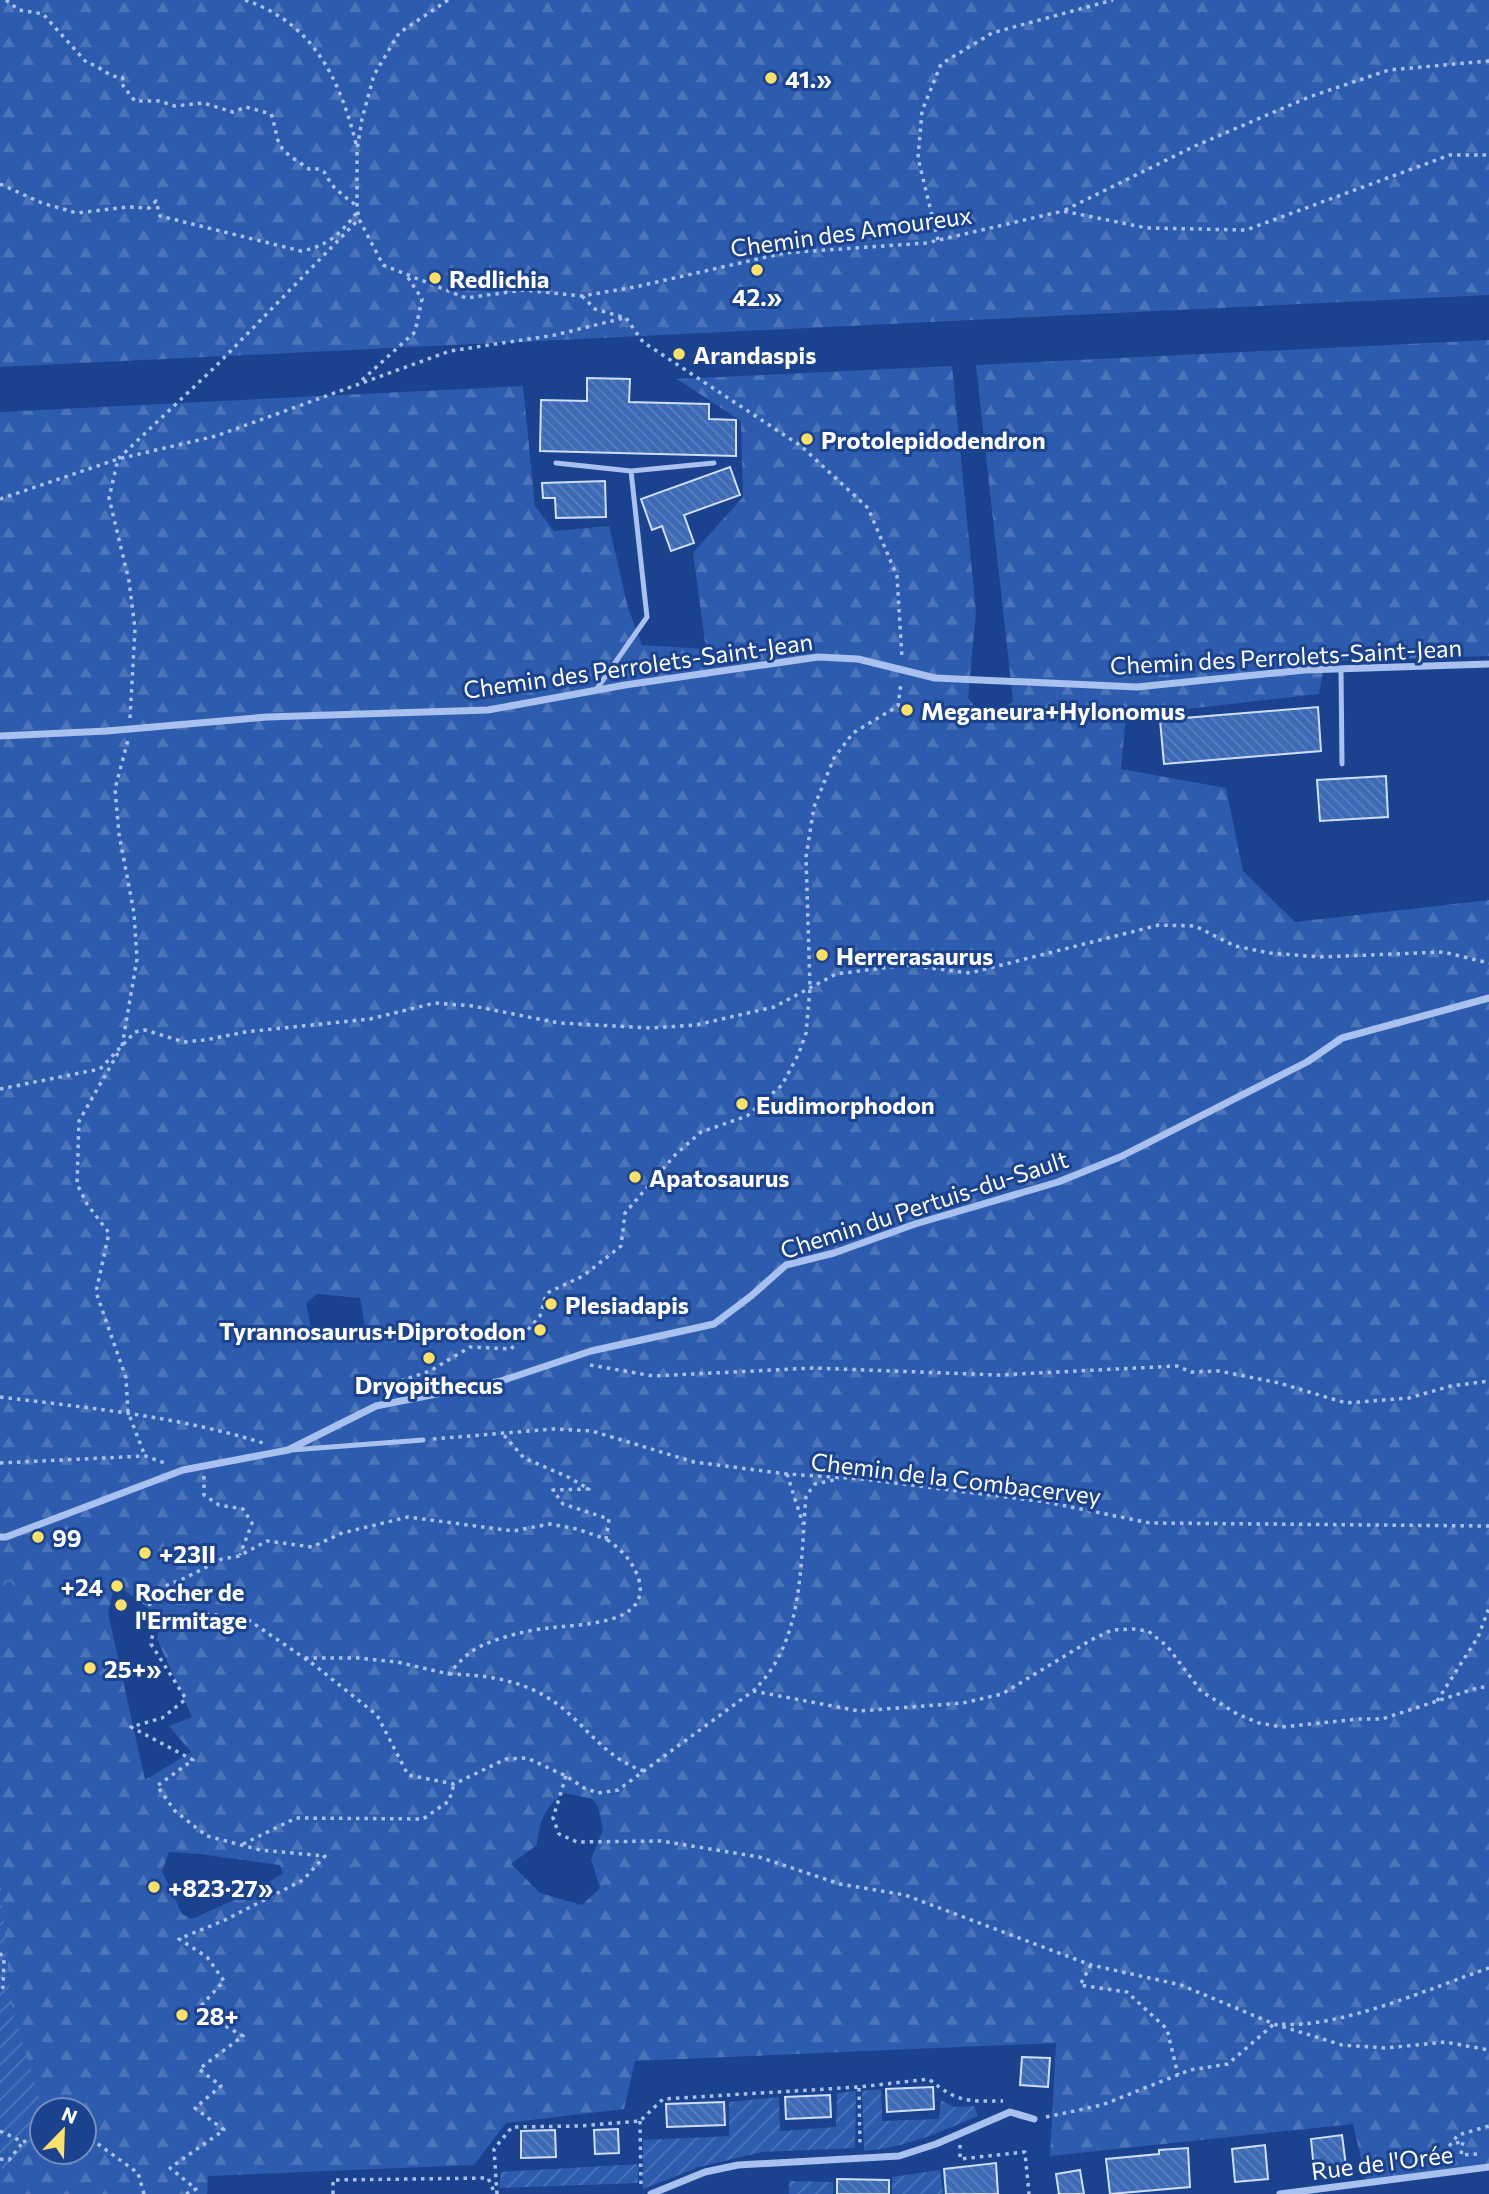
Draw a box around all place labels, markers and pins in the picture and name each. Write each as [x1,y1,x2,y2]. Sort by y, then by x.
place label: 41.» [785,64,832,93]
marker: 41.» [763,70,779,86]
marker: 42.» [749,262,765,278]
place label: Redlichia [449,264,549,293]
marker: Redlichia [427,270,443,286]
place label: 42.» [732,282,782,311]
place label: Arandaspis [693,340,816,369]
marker: Arandaspis [671,346,687,362]
place label: Protolepidodendron [821,425,1046,454]
marker: Protolepidodendron [799,431,815,447]
place label: Meganeura+Hylonomus [921,696,1185,725]
marker: Meganeura+Hylonomus [899,702,915,718]
place label: Herrerasaurus [836,941,993,970]
marker: Herrerasaurus [814,947,830,963]
place label: Eudimorphodon [756,1090,935,1119]
marker: Eudimorphodon [734,1096,750,1112]
place label: Apatosaurus [649,1163,790,1192]
marker: Apatosaurus [627,1169,643,1185]
place label: Plesiadapis [565,1290,689,1319]
marker: Plesiadapis [543,1296,559,1312]
place label: Tyrannosaurus+Diprotodon [219,1316,526,1345]
marker: Tyrannosaurus+Diprotodon [532,1322,548,1338]
marker: Dryopithecus [421,1350,437,1366]
place label: Dryopithecus [355,1370,503,1399]
place label: 99 [52,1523,82,1552]
marker: 99 [30,1529,46,1545]
place label: +23II [159,1539,216,1568]
marker: +23II [137,1545,153,1561]
place label: +24 [61,1572,103,1601]
place label: Rocher de l'Ermitage [135,1577,247,1634]
marker: +24 [109,1578,125,1594]
marker: Rocher de l'Ermitage [113,1597,129,1613]
place label: 25+» [104,1654,162,1683]
marker: 25+» [82,1660,98,1676]
place label: +823·27» [168,1873,273,1902]
marker: +823·27» [146,1879,162,1895]
place label: 28+ [196,2001,239,2030]
marker: 28+ [174,2007,190,2023]

